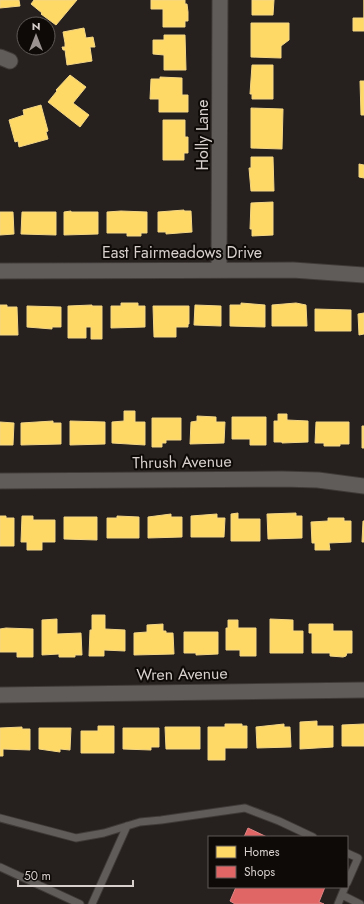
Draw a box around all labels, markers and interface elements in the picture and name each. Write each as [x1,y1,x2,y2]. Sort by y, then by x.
north arrow [16,16,56,56]
text: N [32,18,40,34]
street label: Holly Lane [191,100,214,170]
street label: East Fairmeadows Drive [102,241,262,264]
street label: Thrush Avenue [132,450,232,474]
street label: Wren Avenue [136,662,228,686]
legend [208,836,348,888]
text: Homes [244,843,280,861]
scale bar [18,862,133,888]
text: Shops [244,863,275,881]
text: 50 m [24,867,51,885]

